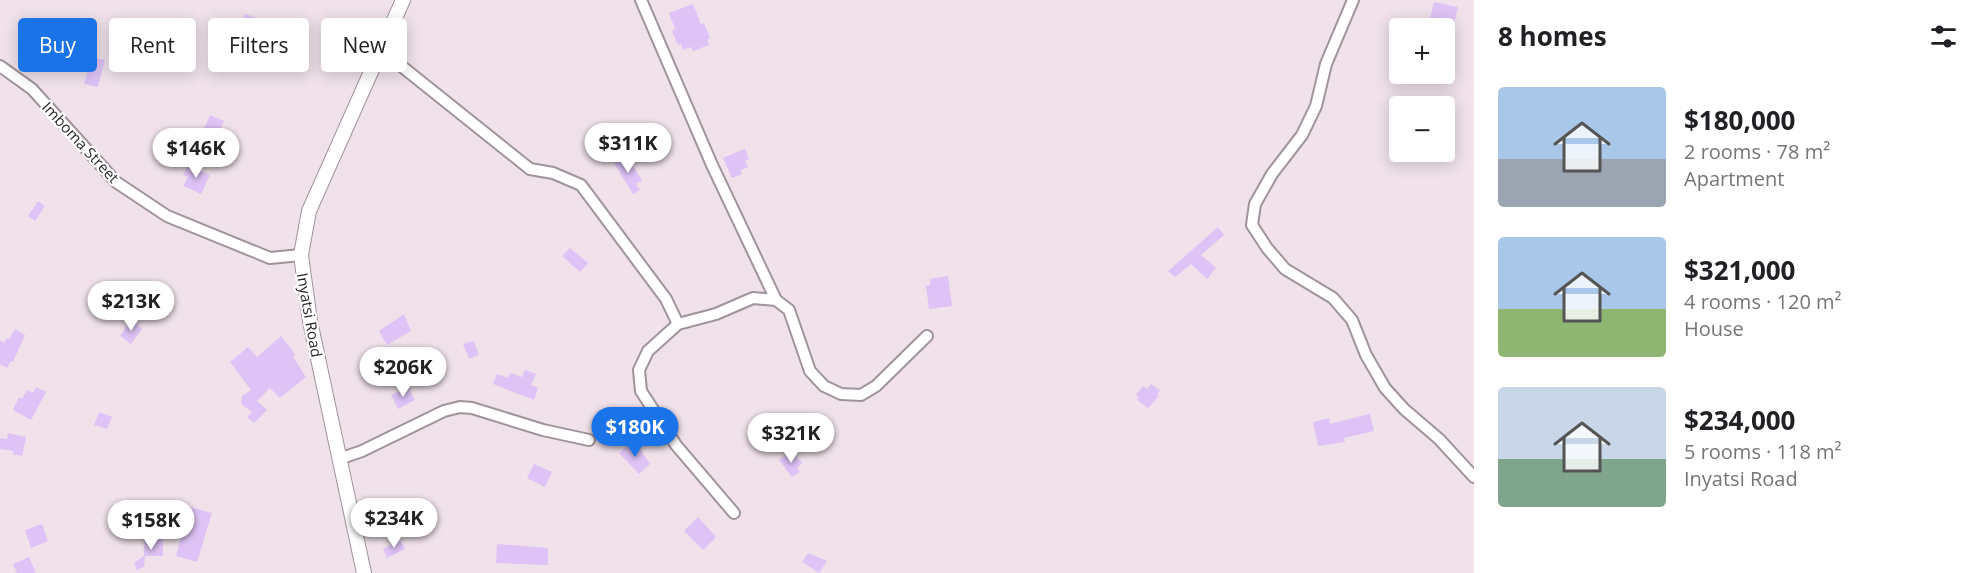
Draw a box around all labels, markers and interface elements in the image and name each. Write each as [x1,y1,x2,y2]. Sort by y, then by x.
chip: Buy [18,18,97,72]
chip: Rent [109,18,196,72]
chip: Filters [208,18,309,72]
chip: New [321,18,407,72]
map controls [1389,18,1455,162]
button: + [1389,18,1455,84]
text: 8 homes [1498,18,1607,54]
icon: filters [1927,20,1960,53]
button: − [1389,96,1455,162]
street label: Imboma Street [38,97,124,187]
text: $180,000 [1684,102,1795,138]
icon: home [1546,111,1618,183]
pin: $311K [586,123,670,174]
pin: $146K [154,128,238,179]
text: $311K [598,129,658,156]
text: $146K [166,134,226,161]
text: 2 rooms · 78 m² [1684,138,1830,165]
text: Apartment [1684,165,1784,192]
text: $321,000 [1684,252,1795,288]
icon: home [1546,261,1618,333]
street label: Inyatsi Road [293,271,327,359]
pin: $213K [89,281,173,332]
text: $213K [101,287,161,314]
text: 4 rooms · 120 m² [1684,288,1842,315]
text: House [1684,315,1744,342]
pin: $206K [361,347,445,398]
text: $206K [373,353,433,380]
text: $234,000 [1684,402,1795,438]
pin: $180K [593,407,677,458]
icon: home [1546,411,1618,483]
text: $180K [605,413,665,440]
pin: $321K [749,413,833,464]
text: $321K [761,419,821,446]
text: 5 rooms · 118 m² [1684,438,1842,465]
text: Inyatsi Road [1684,465,1798,492]
pin: $234K [352,498,436,549]
pin: $158K [109,500,193,551]
text: $234K [364,504,424,531]
text: $158K [121,506,181,533]

